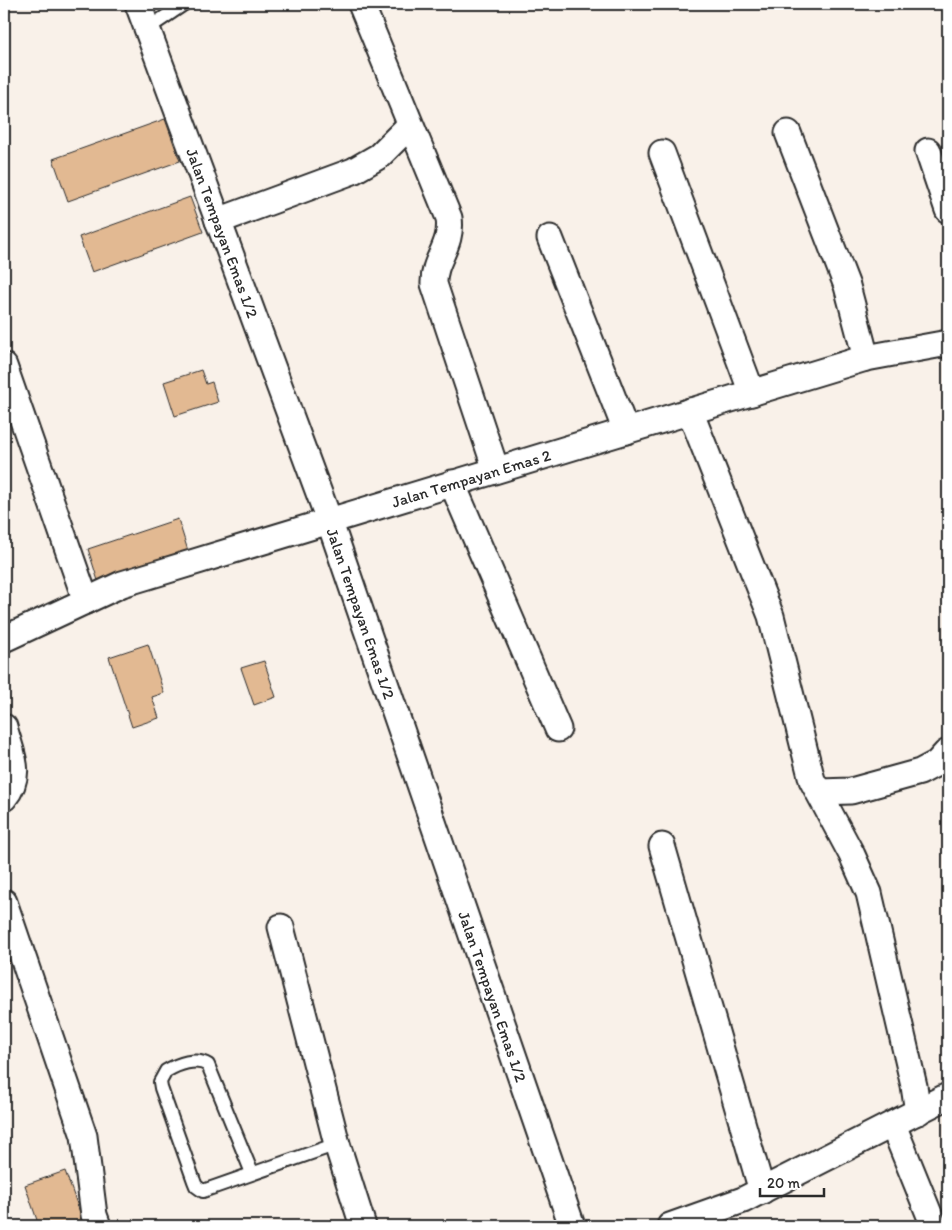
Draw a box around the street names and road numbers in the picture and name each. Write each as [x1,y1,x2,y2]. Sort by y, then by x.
street label: Jalan Tempayan Emas 1/2 [182,146,262,321]
street label: Jalan Tempayan Emas 2 [389,445,554,512]
street label: Jalan Tempayan Emas 1/2 [322,526,399,702]
street label: Jalan Tempayan Emas 1/2 [454,909,531,1085]

